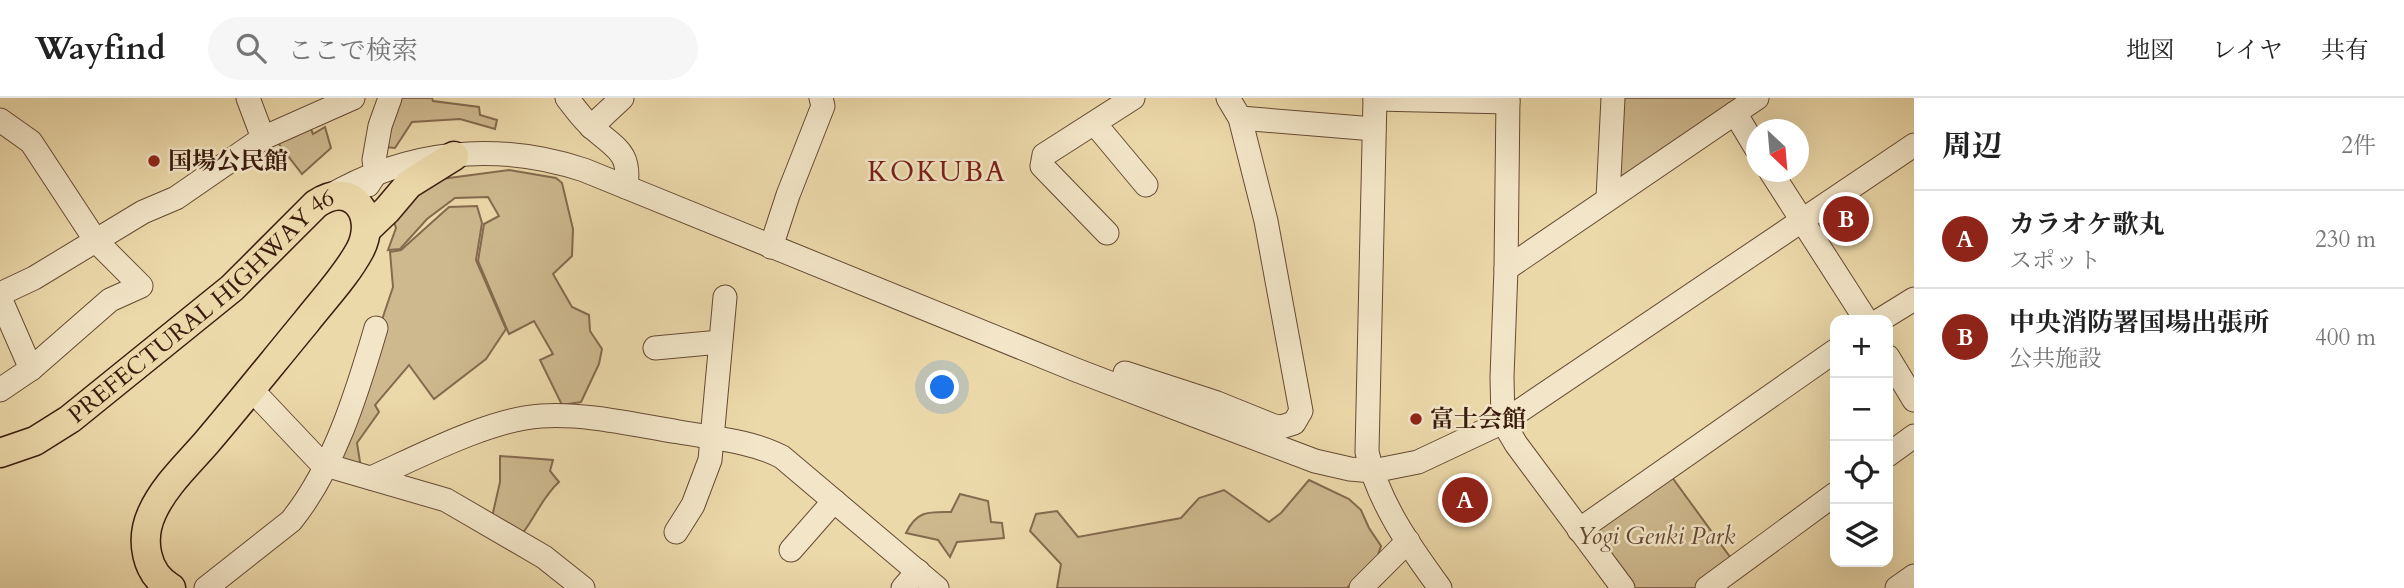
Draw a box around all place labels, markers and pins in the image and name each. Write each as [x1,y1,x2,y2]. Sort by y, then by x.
place label: 国場公民館 [168,145,288,178]
marker: 国場公民館 [146,153,162,169]
pin: B [1823,193,1869,245]
place label: 富士会館 [1430,403,1526,436]
marker: 富士会館 [1408,411,1424,427]
pin: A [1442,474,1488,526]

